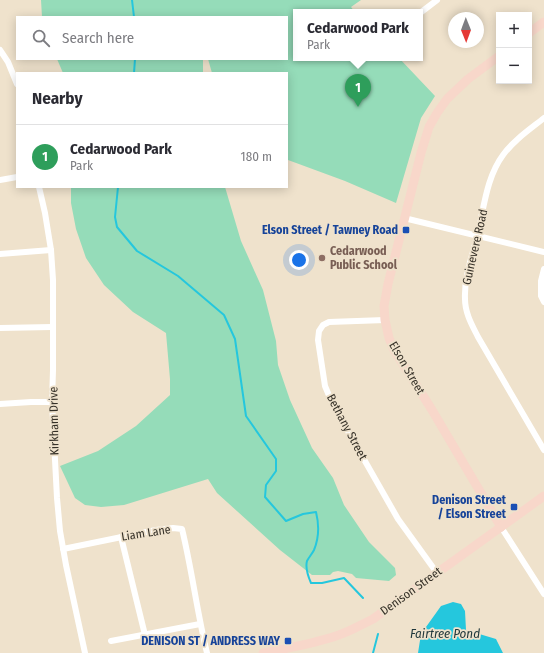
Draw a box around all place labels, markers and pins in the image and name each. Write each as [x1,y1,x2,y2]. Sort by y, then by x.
pin: 1 [345,74,371,107]
place label: Elson Street / Tawney Road [262,223,398,237]
marker: Elson Street / Tawney Road [401,225,411,235]
place label: Cedarwood Public School [330,244,398,272]
marker: Cedarwood Public School [317,253,327,263]
place label: Denison Street / Elson Street [432,493,507,521]
marker: Denison Street / Elson Street [509,502,519,512]
place label: DENISON ST / ANDRESS WAY [141,634,280,648]
marker: DENISON ST / ANDRESS WAY [283,636,293,646]

